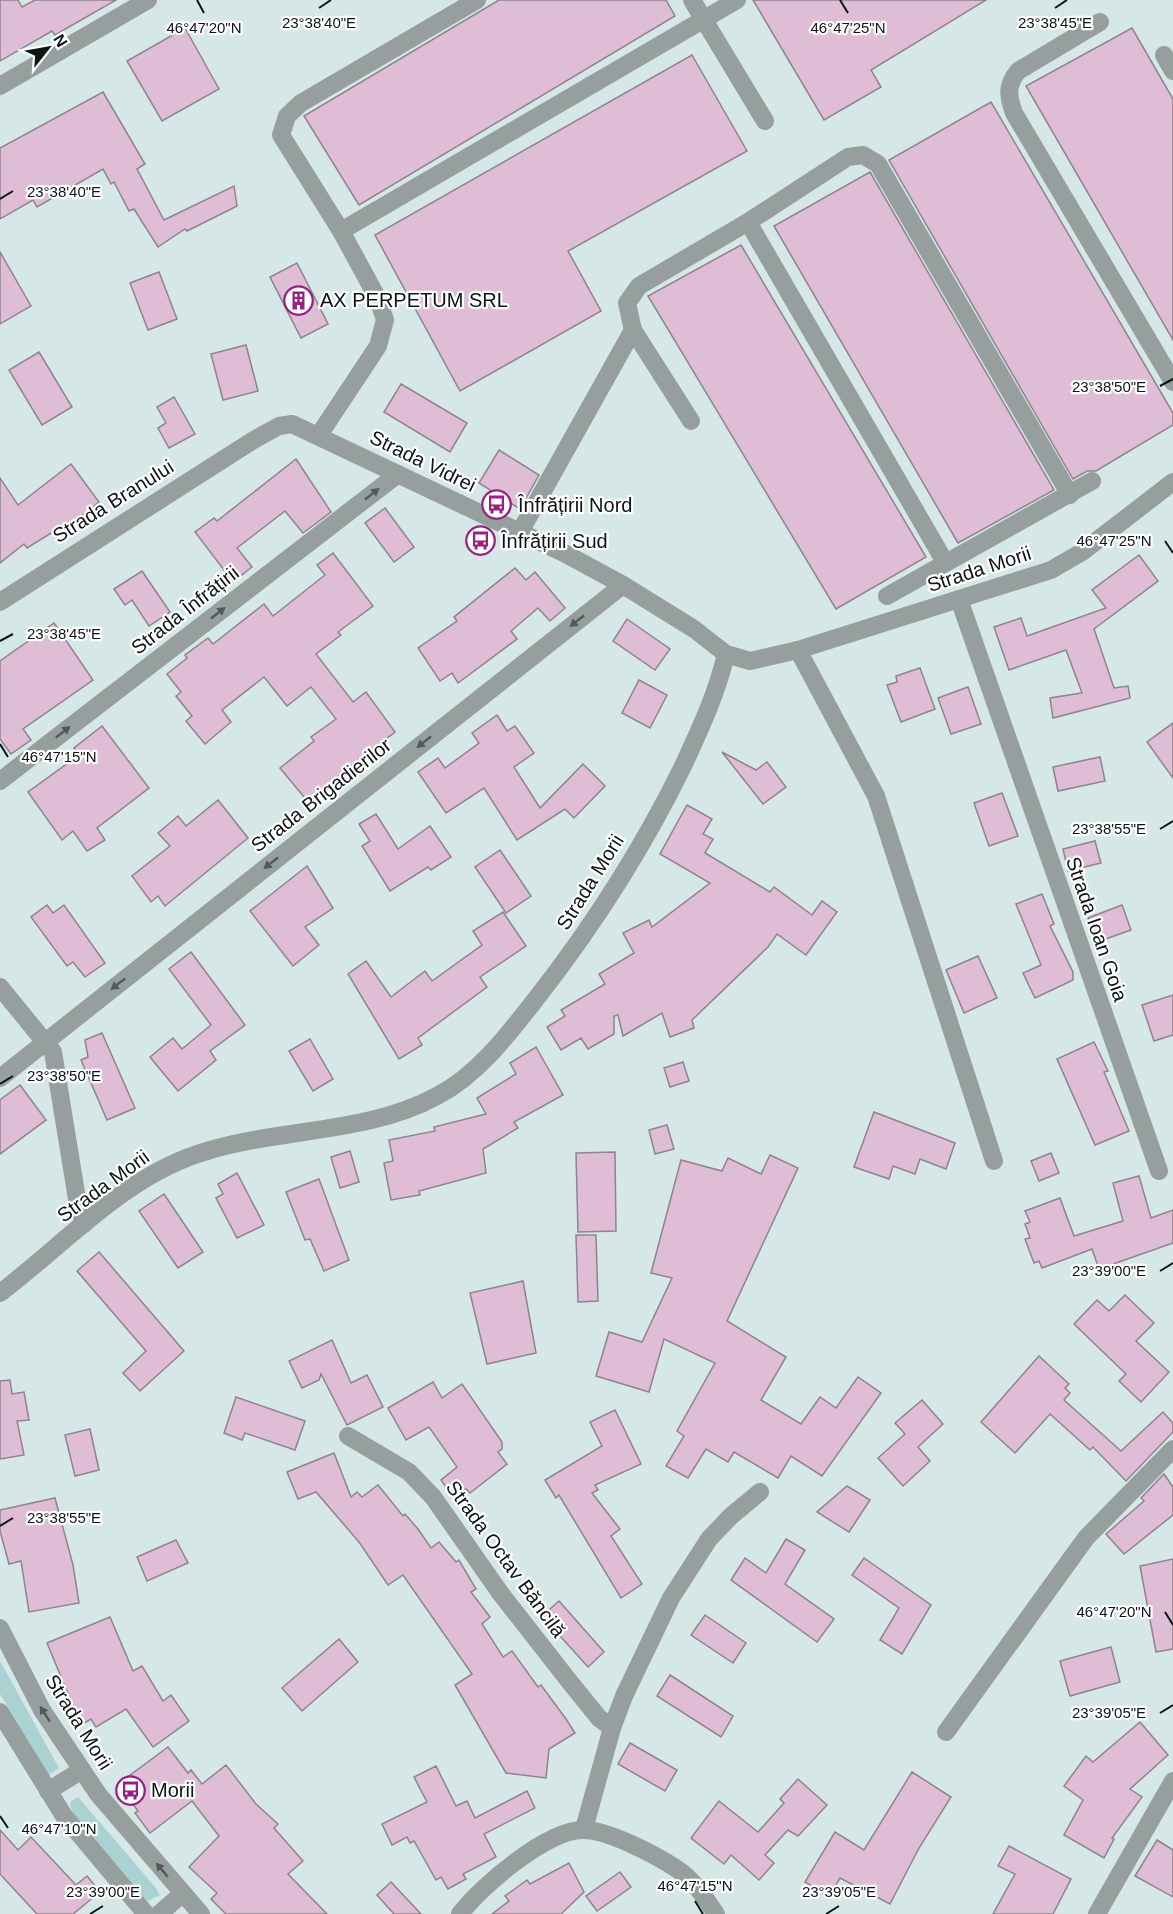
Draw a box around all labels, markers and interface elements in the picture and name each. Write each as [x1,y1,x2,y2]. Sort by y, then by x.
text: 23°38'40"E [282,14,356,31]
text: 23°38'45"E [1018,14,1092,31]
north arrow [18,18,78,78]
text: 46°47'20"N [166,19,242,36]
text: 46°47'25"N [810,19,886,36]
text: N [50,31,71,50]
text: 23°38'40"E [27,183,101,200]
building icon: AX PERPETUM SRL [283,284,315,316]
place label: AX PERPETUM SRL [320,289,508,311]
text: 23°38'50"E [1072,378,1146,395]
street label: Strada Vidrei [366,426,480,496]
street label: Strada Branului [49,455,177,547]
one-way arrow [364,488,380,501]
bus stop icon: Înfrățirii Nord [481,489,513,521]
place label: Înfrățirii Nord [517,494,632,516]
bus stop icon: Înfrățirii Sud [464,525,496,557]
place label: Înfrățirii Sud [500,530,608,552]
text: 46°47'25"N [1076,532,1152,549]
street label: Strada Morii [924,542,1034,596]
street label: Strada Înfrățirii [127,561,243,659]
one-way arrow [210,608,225,620]
one-way arrow [569,614,585,627]
text: 23°38'45"E [27,625,101,642]
one-way arrow [55,726,71,739]
street label: Strada Brigadierilor [247,733,395,856]
one-way arrow [416,736,432,749]
text: 46°47'15"N [21,748,97,765]
text: 23°38'55"E [1072,820,1146,837]
street label: Strada Morii [552,830,628,934]
street label: Strada Ioan Goia [1062,854,1132,1005]
one-way arrow [263,857,279,870]
one-way arrow [111,978,126,990]
text: 23°38'50"E [27,1067,101,1084]
street label: Strada Morii [53,1145,153,1227]
text: 23°39'00"E [1072,1262,1146,1279]
street label: Strada Octav Băncilă [442,1477,571,1642]
text: 23°38'55"E [27,1509,101,1526]
text: 46°47'20"N [1076,1603,1152,1620]
street label: Strada Morii [41,1670,117,1774]
text: 23°39'05"E [1072,1704,1146,1721]
one-way arrow [39,1707,51,1723]
bus stop icon: Morii [114,1774,146,1806]
place label: Morii [151,1779,194,1801]
text: 46°47'10"N [21,1820,97,1837]
one-way arrow [156,1863,168,1878]
text: 46°47'15"N [657,1877,733,1894]
text: 23°39'00"E [66,1883,140,1900]
text: 23°39'05"E [802,1883,876,1900]

